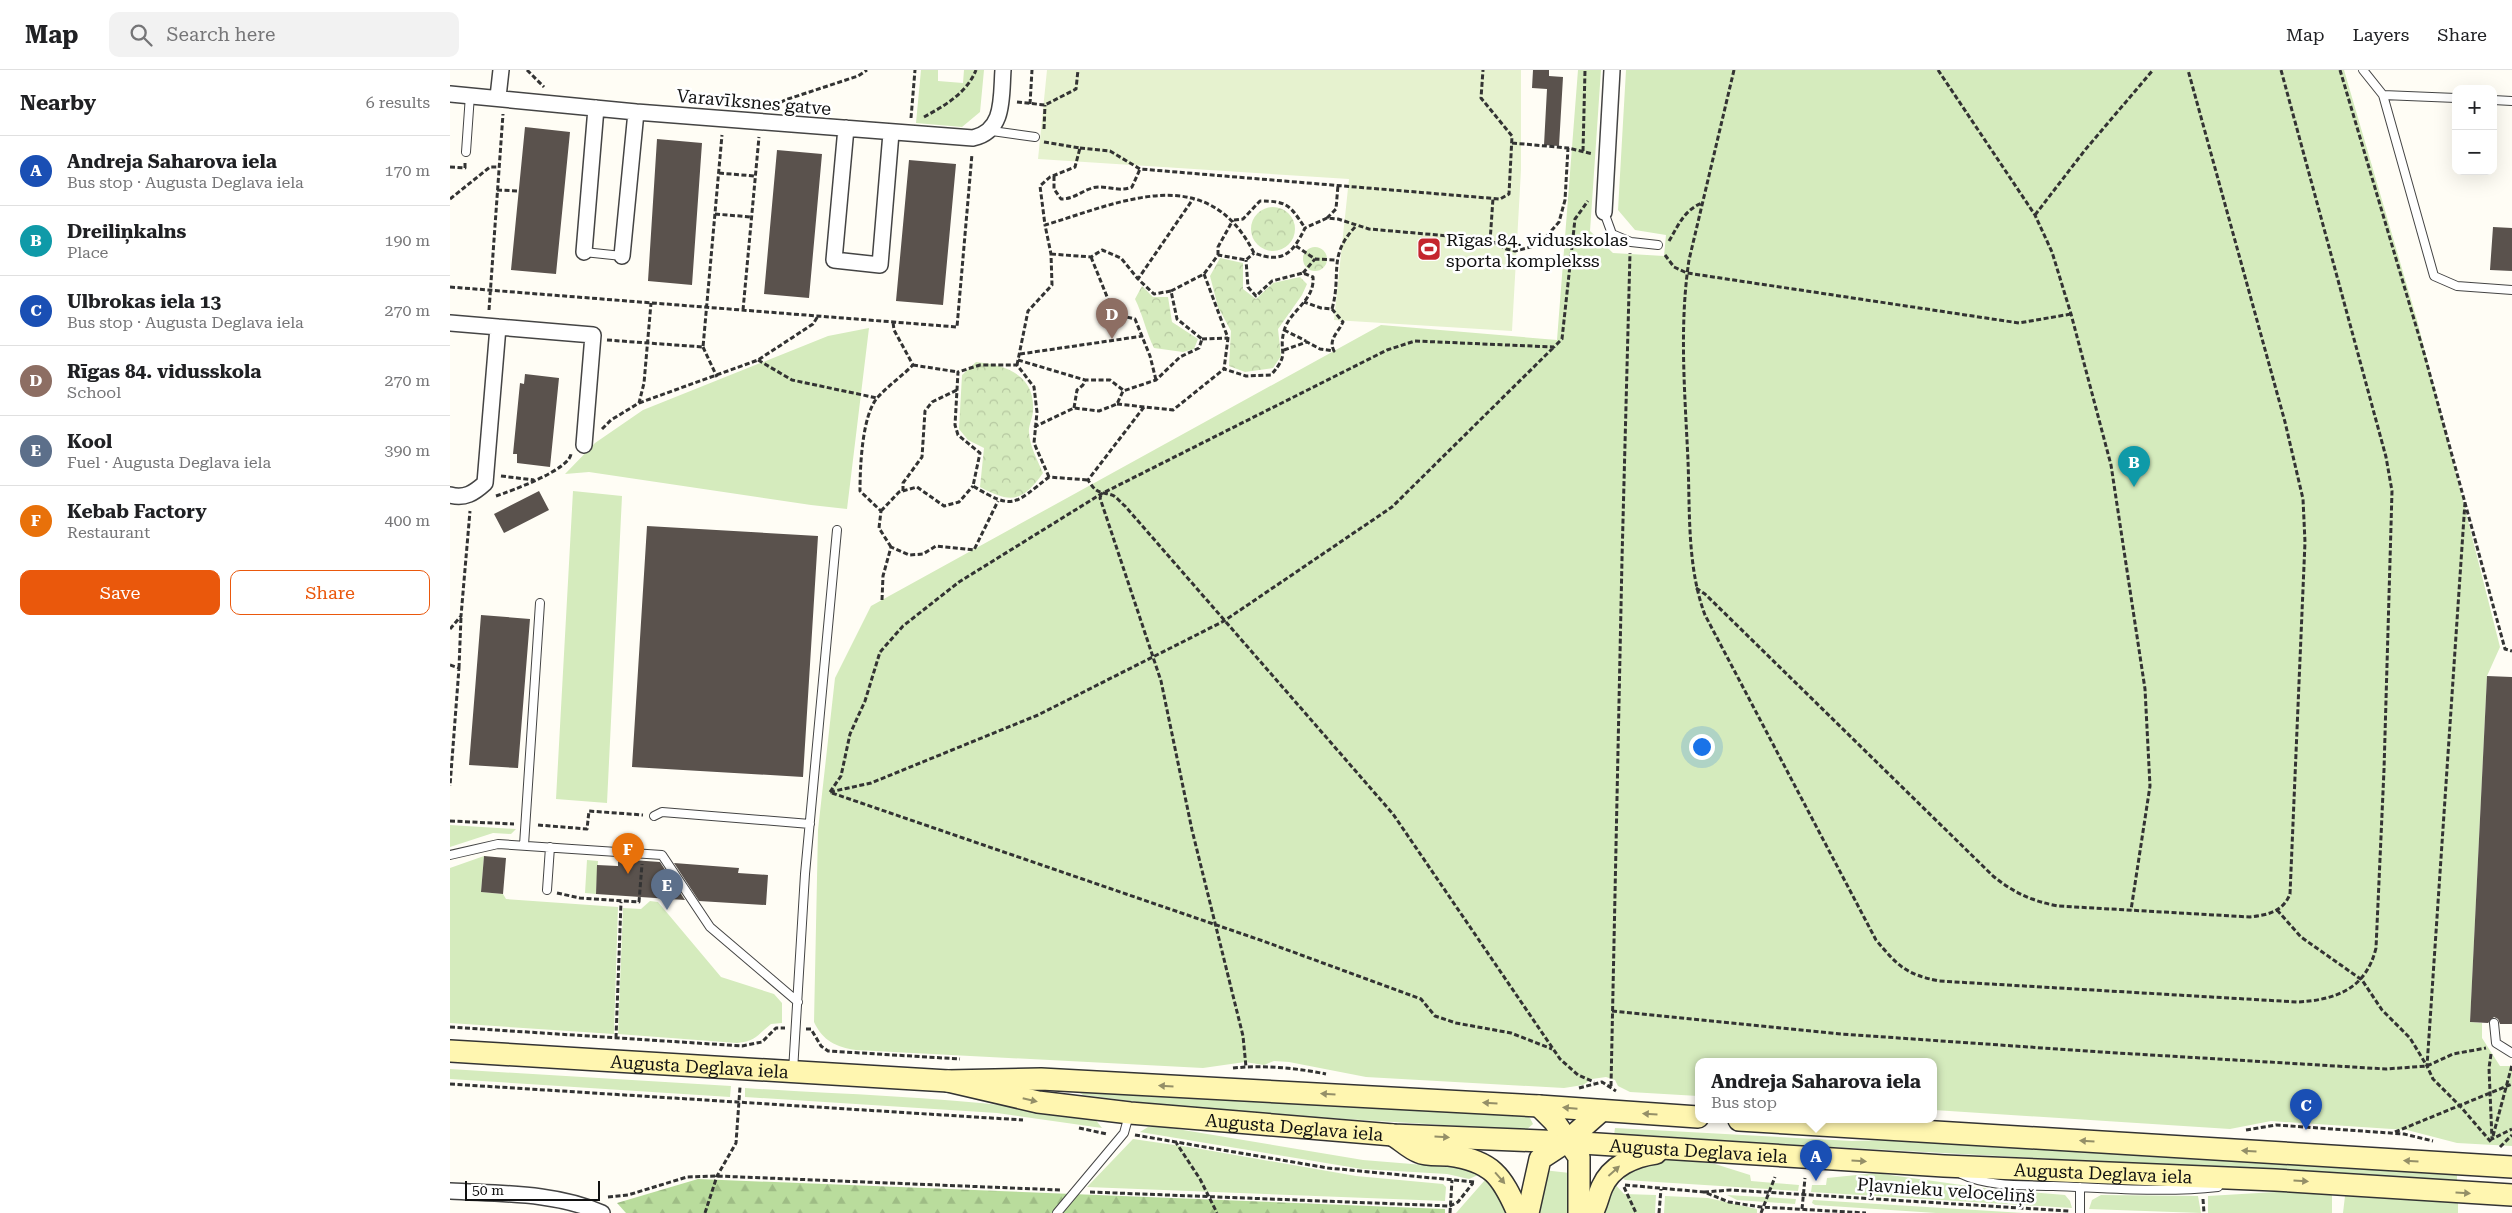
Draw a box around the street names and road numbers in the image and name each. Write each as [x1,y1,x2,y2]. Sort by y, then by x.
street label: Varavīksnes gatve [676,85,832,119]
street label: Augusta Deglava iela [610,1050,790,1082]
street label: Augusta Deglava iela [1204,1109,1385,1145]
street label: Augusta Deglava iela [1609,1134,1789,1167]
street label: Augusta Deglava iela [2013,1158,2193,1187]
street label: Pļavnieku veloceliņš [1856,1173,2036,1208]

